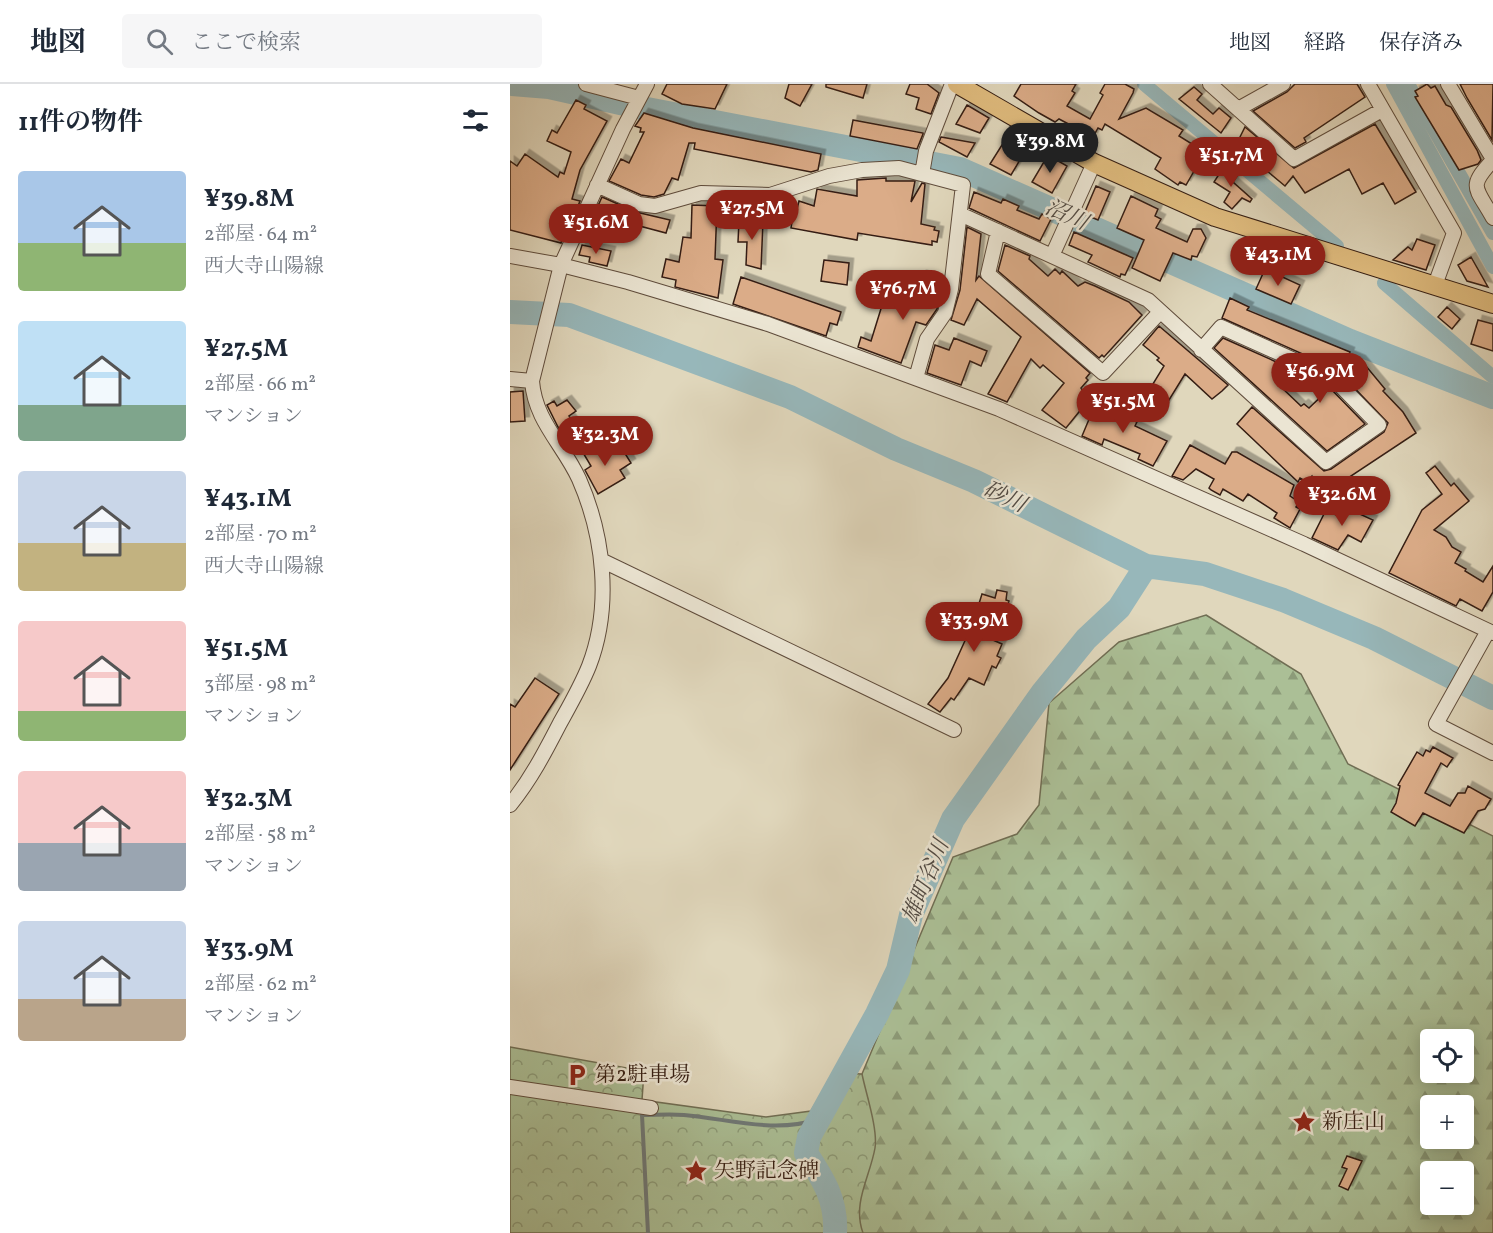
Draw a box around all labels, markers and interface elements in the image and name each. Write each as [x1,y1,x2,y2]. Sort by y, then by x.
search box [122,14,542,68]
text: 地図 [30,24,86,63]
icon: search [143,25,176,58]
text: ここで検索 [191,28,301,59]
text: 地図 [1229,29,1271,58]
text: 経路 [1304,29,1346,58]
text: 保存済み [1379,29,1463,58]
icon: filters [459,104,492,137]
text: 11件の物件 [18,105,143,141]
pin: ¥39.8M [1001,123,1099,174]
text: ¥39.8M [1015,128,1085,156]
pin: ¥51.7M [1182,137,1280,188]
text: ¥51.7M [1199,142,1263,170]
text: ¥39.8M [204,181,294,217]
pin: ¥27.5M [703,190,801,241]
water label: 沼川 [1040,193,1094,240]
icon: home [66,195,138,267]
text: ¥27.5M [720,195,784,223]
pin: ¥51.6M [547,204,645,255]
text: ¥51.6M [563,209,629,237]
text: 2部屋 · 64 m² [204,221,317,249]
pin: ¥43.1M [1229,236,1327,287]
text: ¥43.1M [1244,241,1312,269]
text: 西大寺山陽線 [204,253,324,281]
pin: ¥76.7M [854,270,952,321]
text: ¥76.7M [870,275,936,303]
text: ¥27.5M [204,331,288,367]
icon: home [66,345,138,417]
pin: ¥56.9M [1271,353,1369,404]
text: ¥56.9M [1285,358,1355,386]
text: 2部屋 · 66 m² [204,371,316,399]
pin: ¥51.5M [1074,383,1172,434]
text: ¥51.5M [1091,388,1155,416]
text: マンション [204,403,303,431]
pin: ¥32.3M [556,416,654,467]
text: ¥32.3M [571,421,639,449]
water label: 砂川 [978,475,1032,522]
pin: ¥32.6M [1293,476,1391,527]
text: ¥43.1M [204,481,292,517]
text: ¥32.6M [1307,481,1377,509]
icon: home [66,495,138,567]
text: 2部屋 · 70 m² [204,521,317,549]
text: 西大寺山陽線 [204,553,324,581]
pin: ¥33.9M [925,602,1023,653]
text: ¥33.9M [939,607,1009,635]
text: ¥51.5M [204,631,288,667]
icon: home [66,645,138,717]
text: 3部屋 · 98 m² [204,671,316,699]
text: マンション [204,703,303,731]
text: ¥32.3M [204,781,292,817]
icon: home [66,795,138,867]
text: 2部屋 · 58 m² [204,821,316,849]
water label: 雄町谷川 [896,834,959,929]
text: マンション [204,853,303,881]
text: ¥33.9M [204,931,294,967]
icon: home [66,945,138,1017]
text: 2部屋 · 62 m² [204,971,317,999]
text: マンション [204,1003,303,1031]
map controls [1420,1029,1474,1215]
button: locate [1420,1029,1474,1083]
place label: 第2駐車場 [595,1061,690,1090]
parking icon: 第2駐車場 [564,1062,590,1088]
button: + [1420,1095,1474,1149]
place label: 新庄山 [1322,1108,1385,1137]
place icon: 新庄山 [1291,1109,1317,1135]
place label: 矢野記念碑 [714,1157,819,1186]
place icon: 矢野記念碑 [683,1158,709,1184]
button: − [1420,1161,1474,1215]

